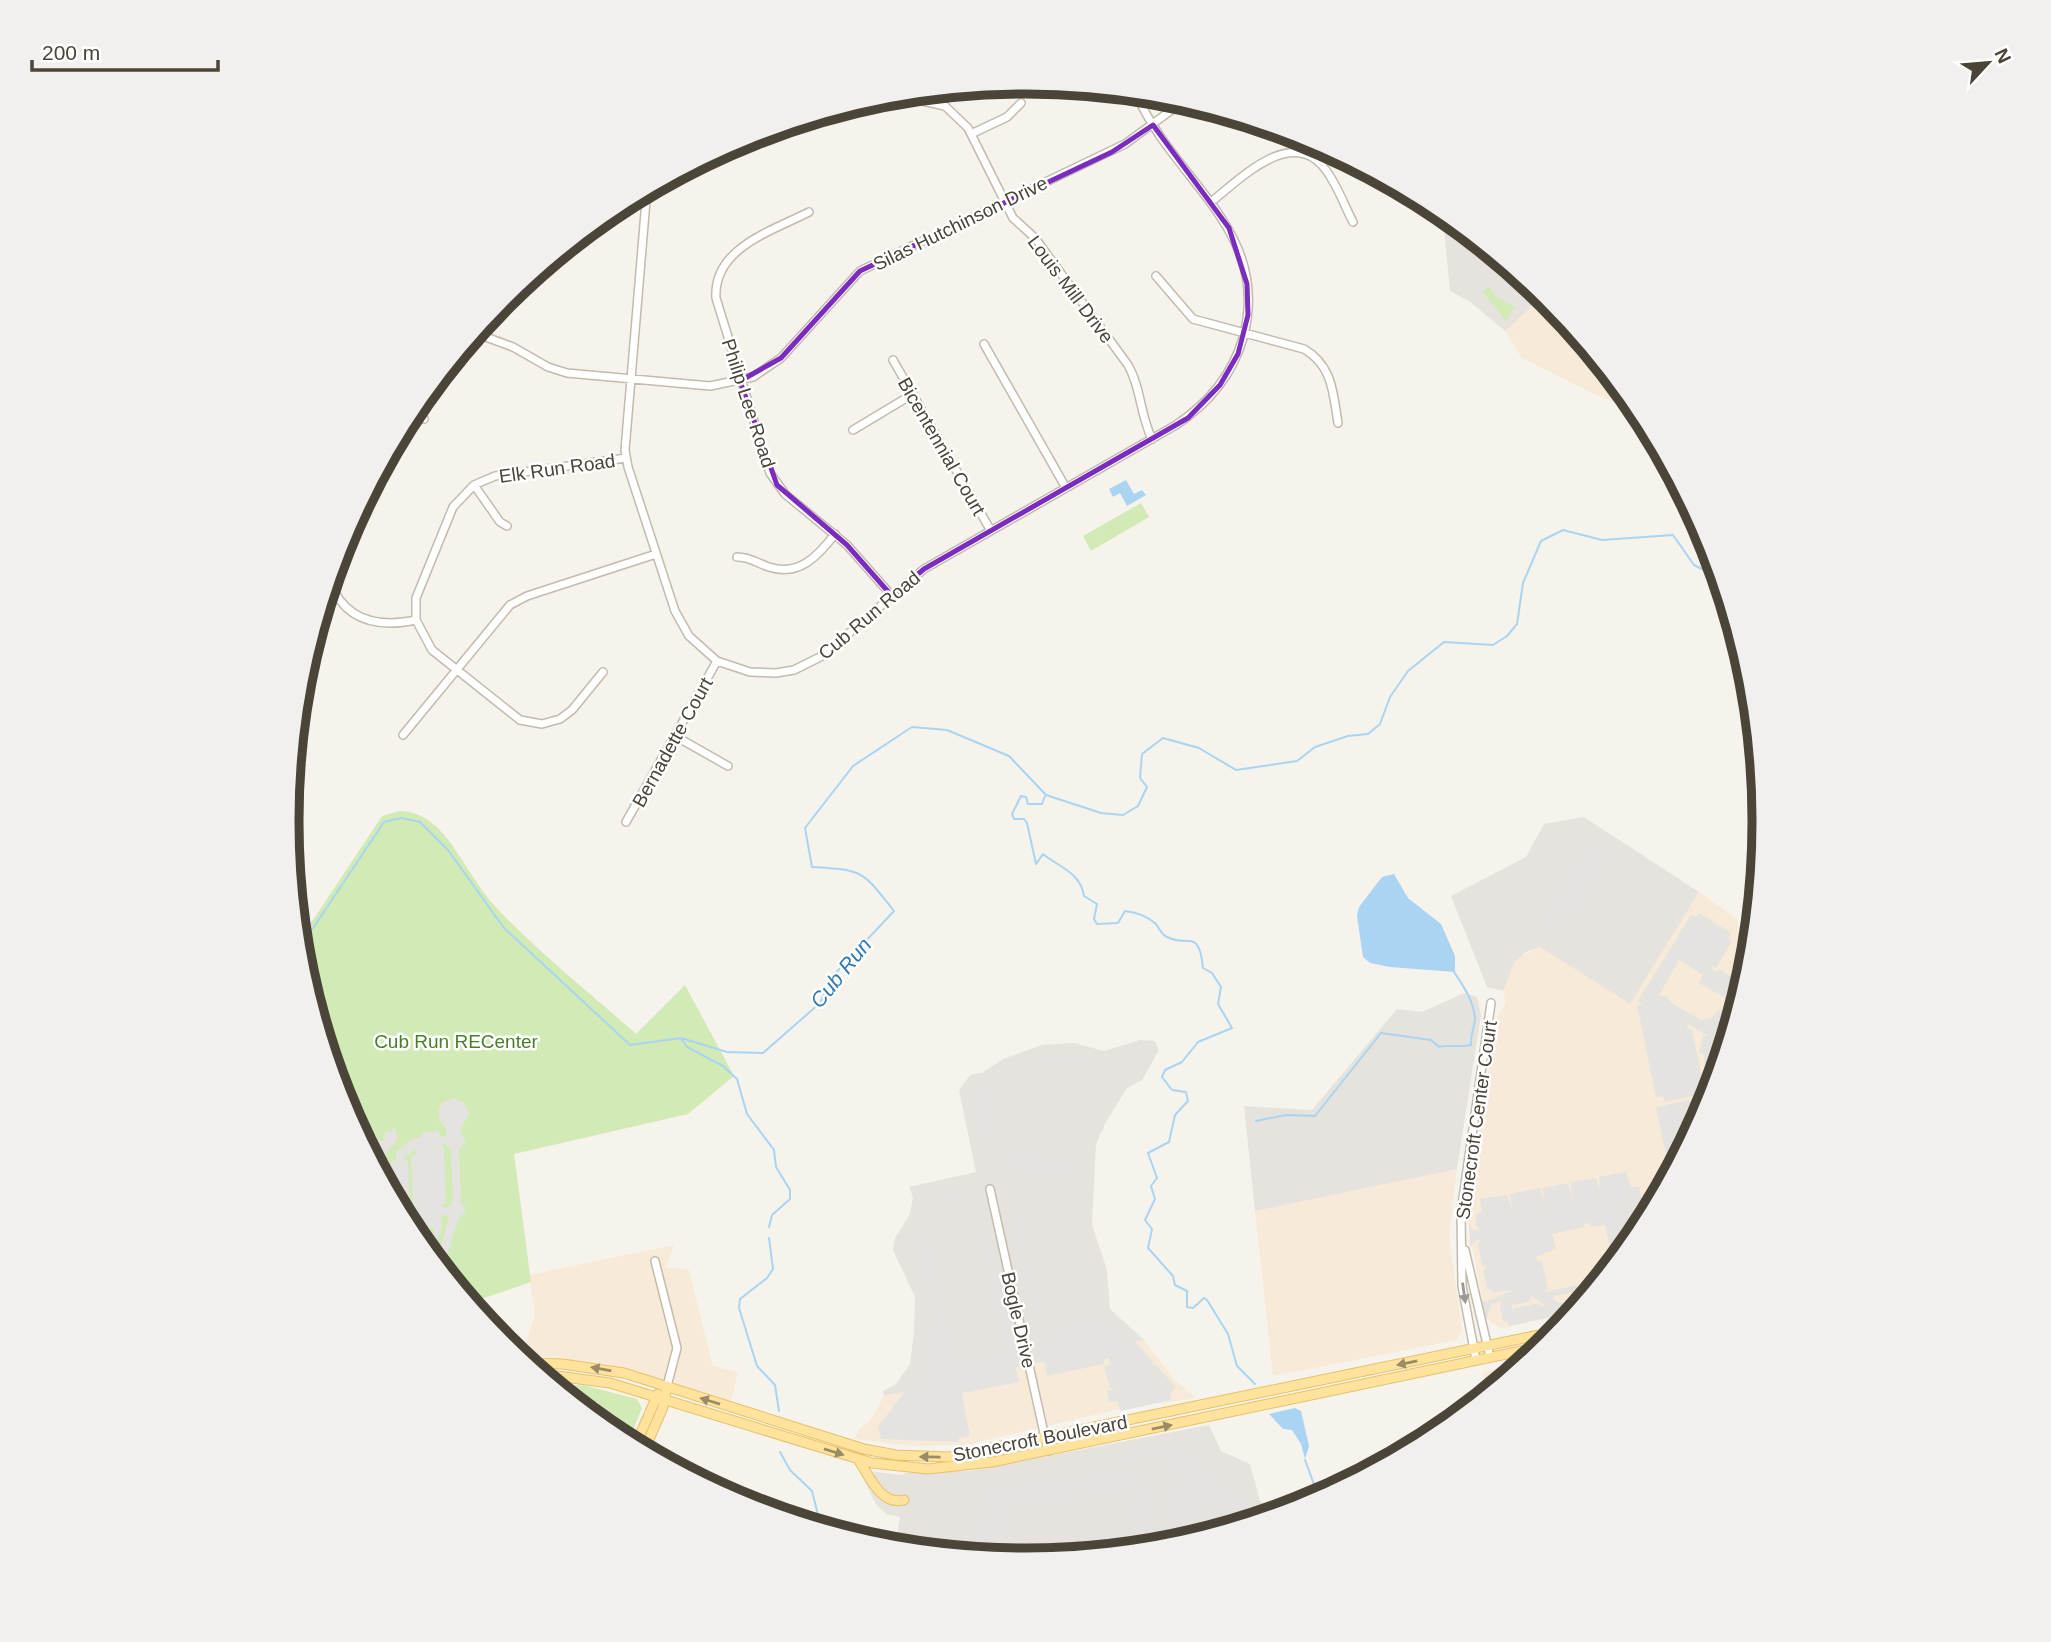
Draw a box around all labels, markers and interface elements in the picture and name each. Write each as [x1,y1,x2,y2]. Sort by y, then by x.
scale bar [32,28,217,72]
north arrow [1953,28,2023,98]
text: 200 m [42,41,100,64]
text: N [1990,45,2015,67]
street label: Silas Hutchinson Drive [870,172,1051,275]
street label: Louis Mill Drive [1023,232,1118,347]
street label: Philip Lee Road [718,336,779,470]
street label: Bicentennial Court [894,374,990,519]
street label: Elk Run Road [498,450,617,487]
street label: Cub Run Road [814,567,924,664]
street label: Bernadette Court [628,673,717,811]
water label: Cub Run [806,933,876,1012]
street label: Stonecroft Center Court [1452,1019,1501,1221]
park label: Cub Run RECenter [374,1031,539,1052]
street label: Bogle Drive [997,1270,1040,1370]
one-way arrow [1459,1282,1470,1304]
one-way arrow [1396,1357,1418,1368]
one-way arrow [590,1363,612,1374]
one-way arrow [700,1396,721,1406]
street label: Stonecroft Boulevard [951,1411,1129,1466]
one-way arrow [1151,1421,1173,1432]
one-way arrow [823,1448,844,1458]
one-way arrow [919,1451,941,1463]

